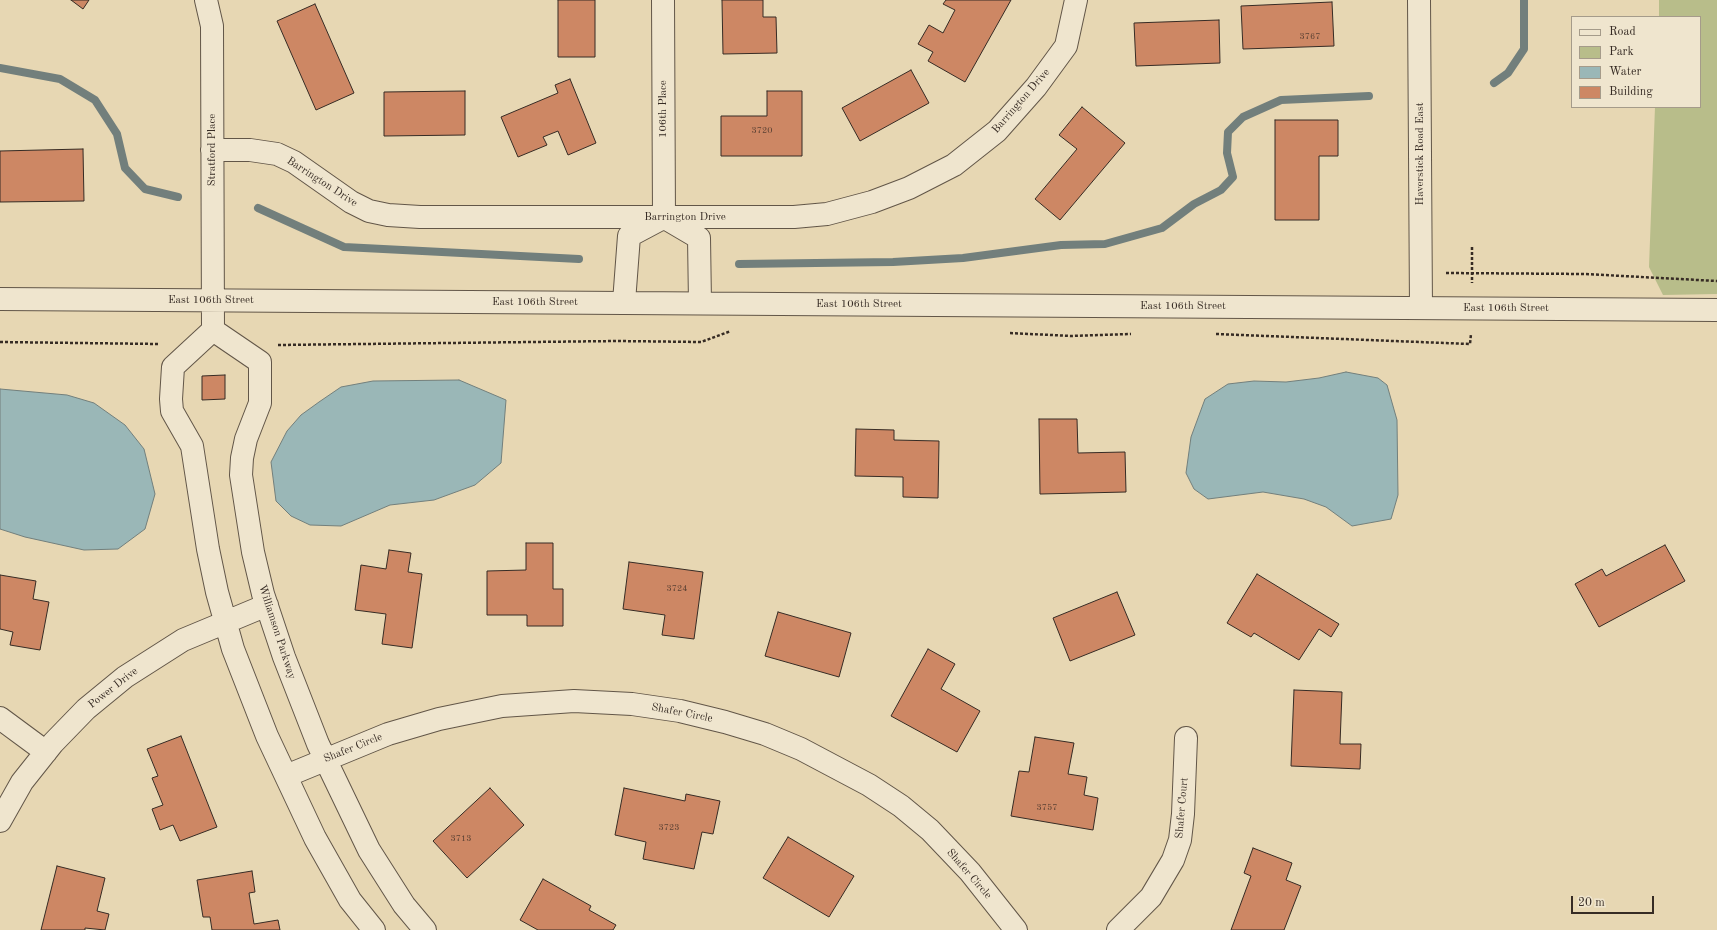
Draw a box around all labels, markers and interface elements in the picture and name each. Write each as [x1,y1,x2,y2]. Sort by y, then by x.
legend [1571,16,1701,108]
text: Road [1609,26,1636,38]
house number: 3767 [1300,32,1320,42]
text: Park [1609,46,1634,58]
street label: Barrington Drive [989,66,1053,136]
text: Water [1609,66,1641,78]
street label: 106th Place [656,80,670,138]
text: Building [1609,86,1653,98]
street label: Haverstick Road East [1413,102,1427,206]
street label: Stratford Place [205,114,219,186]
house number: 3720 [752,126,772,136]
street label: Barrington Drive [284,154,360,210]
street label: Barrington Drive [644,210,726,224]
street label: East 106th Street [168,293,254,307]
street label: East 106th Street [492,295,578,309]
street label: East 106th Street [816,297,902,311]
street label: East 106th Street [1140,299,1226,313]
street label: East 106th Street [1463,301,1549,315]
street label: Williamson Parkway [256,583,298,681]
house number: 3724 [667,584,687,594]
street label: Power Drive [86,665,140,711]
street label: Shafer Circle [650,701,714,725]
street label: Shafer Circle [322,730,384,766]
street label: Shafer Court [1173,777,1191,839]
house number: 3757 [1037,803,1057,813]
house number: 3723 [659,823,679,833]
house number: 3713 [451,834,471,844]
street label: Shafer Circle [944,846,994,902]
scale bar [1573,888,1656,914]
text: 20 m [1578,897,1605,909]

